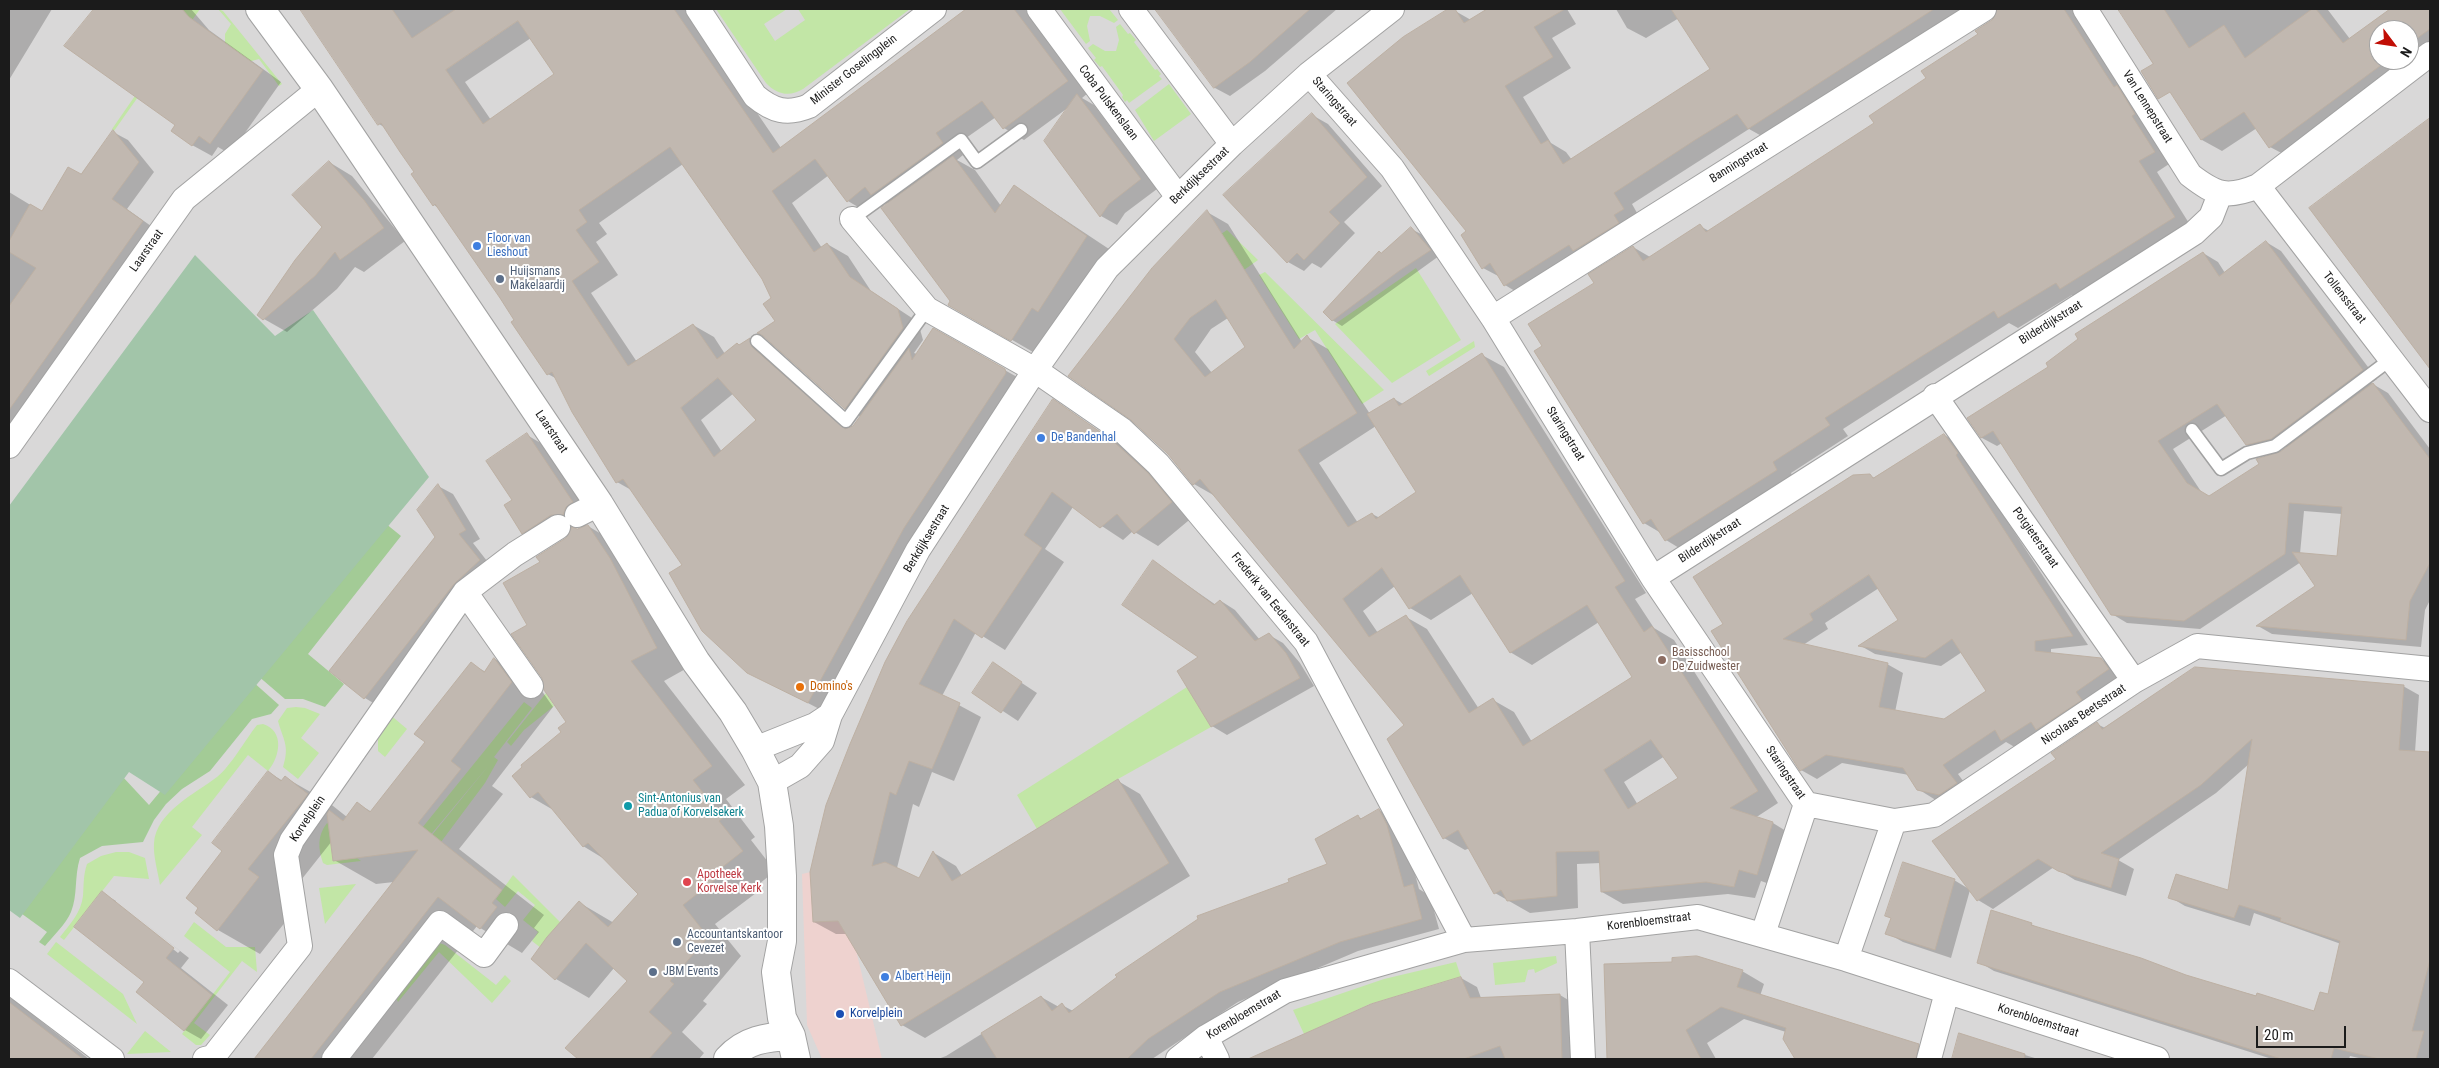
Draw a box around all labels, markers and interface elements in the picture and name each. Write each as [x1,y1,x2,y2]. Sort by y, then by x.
north arrow [2369,20,2419,70]
street label: Minister Goselingplein [808,32,900,108]
text: N [2397,44,2415,60]
street label: Coba Pulskenslaan [1075,63,1141,143]
street label: Van Lennepstraat [2119,68,2175,146]
street label: Staringstraat [1309,74,1359,130]
street label: Banningstraat [1707,139,1771,187]
street label: Berkdijksestraat [1167,144,1233,208]
street label: Laarstraat [127,227,167,275]
place label: Floor van Lieshout [487,232,531,260]
marker: Floor van Lieshout [471,240,483,252]
place label: Huijsmans Makelaardij [510,265,565,293]
street label: Tollensstraat [2319,269,2369,327]
marker: Huijsmans Makelaardij [494,273,506,285]
street label: Bilderdijkstraat [2017,298,2085,348]
street label: Staringstraat [1543,404,1587,464]
street label: Laarstraat [532,408,570,456]
place label: De Bandenhal [1051,431,1116,445]
marker: De Bandenhal [1035,432,1047,444]
street label: Berkdijksestraat [901,502,953,576]
street label: Potgieterstraat [2009,505,2061,571]
street label: Bilderdijkstraat [1676,515,1744,567]
street label: Frederik van Eedenstraat [1228,550,1312,650]
place label: Basisschool De Zuidwester [1672,646,1740,674]
marker: Basisschool De Zuidwester [1656,654,1668,666]
place label: Domino's [810,680,853,694]
marker: Domino's [794,681,806,693]
street label: Nicolaas Beetsstraat [2039,681,2129,749]
street label: Staringstraat [1762,744,1808,802]
place label: Sint-Antonius van Padua of Korvelsekerk [638,792,744,820]
street label: Korvelplein [287,793,329,845]
marker: Sint-Antonius van Padua of Korvelsekerk [622,800,634,812]
place label: Apotheek Korvelse Kerk [697,868,762,896]
marker: Apotheek Korvelse Kerk [681,876,693,888]
street label: Korenbloemstraat [1606,910,1692,934]
place label: Accountantskantoor Cevezet [687,928,783,956]
marker: Accountantskantoor Cevezet [671,936,683,948]
place label: JBM Events [663,965,718,979]
marker: JBM Events [647,966,659,978]
place label: Albert Heijn [895,970,951,984]
marker: Albert Heijn [879,971,891,983]
street label: Korenbloemstraat [1204,987,1284,1043]
street label: Korenbloemstraat [1996,1001,2080,1041]
place label: Korvelplein [850,1007,902,1021]
marker: Korvelplein [834,1008,846,1020]
scale bar [2259,1016,2349,1048]
text: 20 m [2264,1026,2294,1044]

